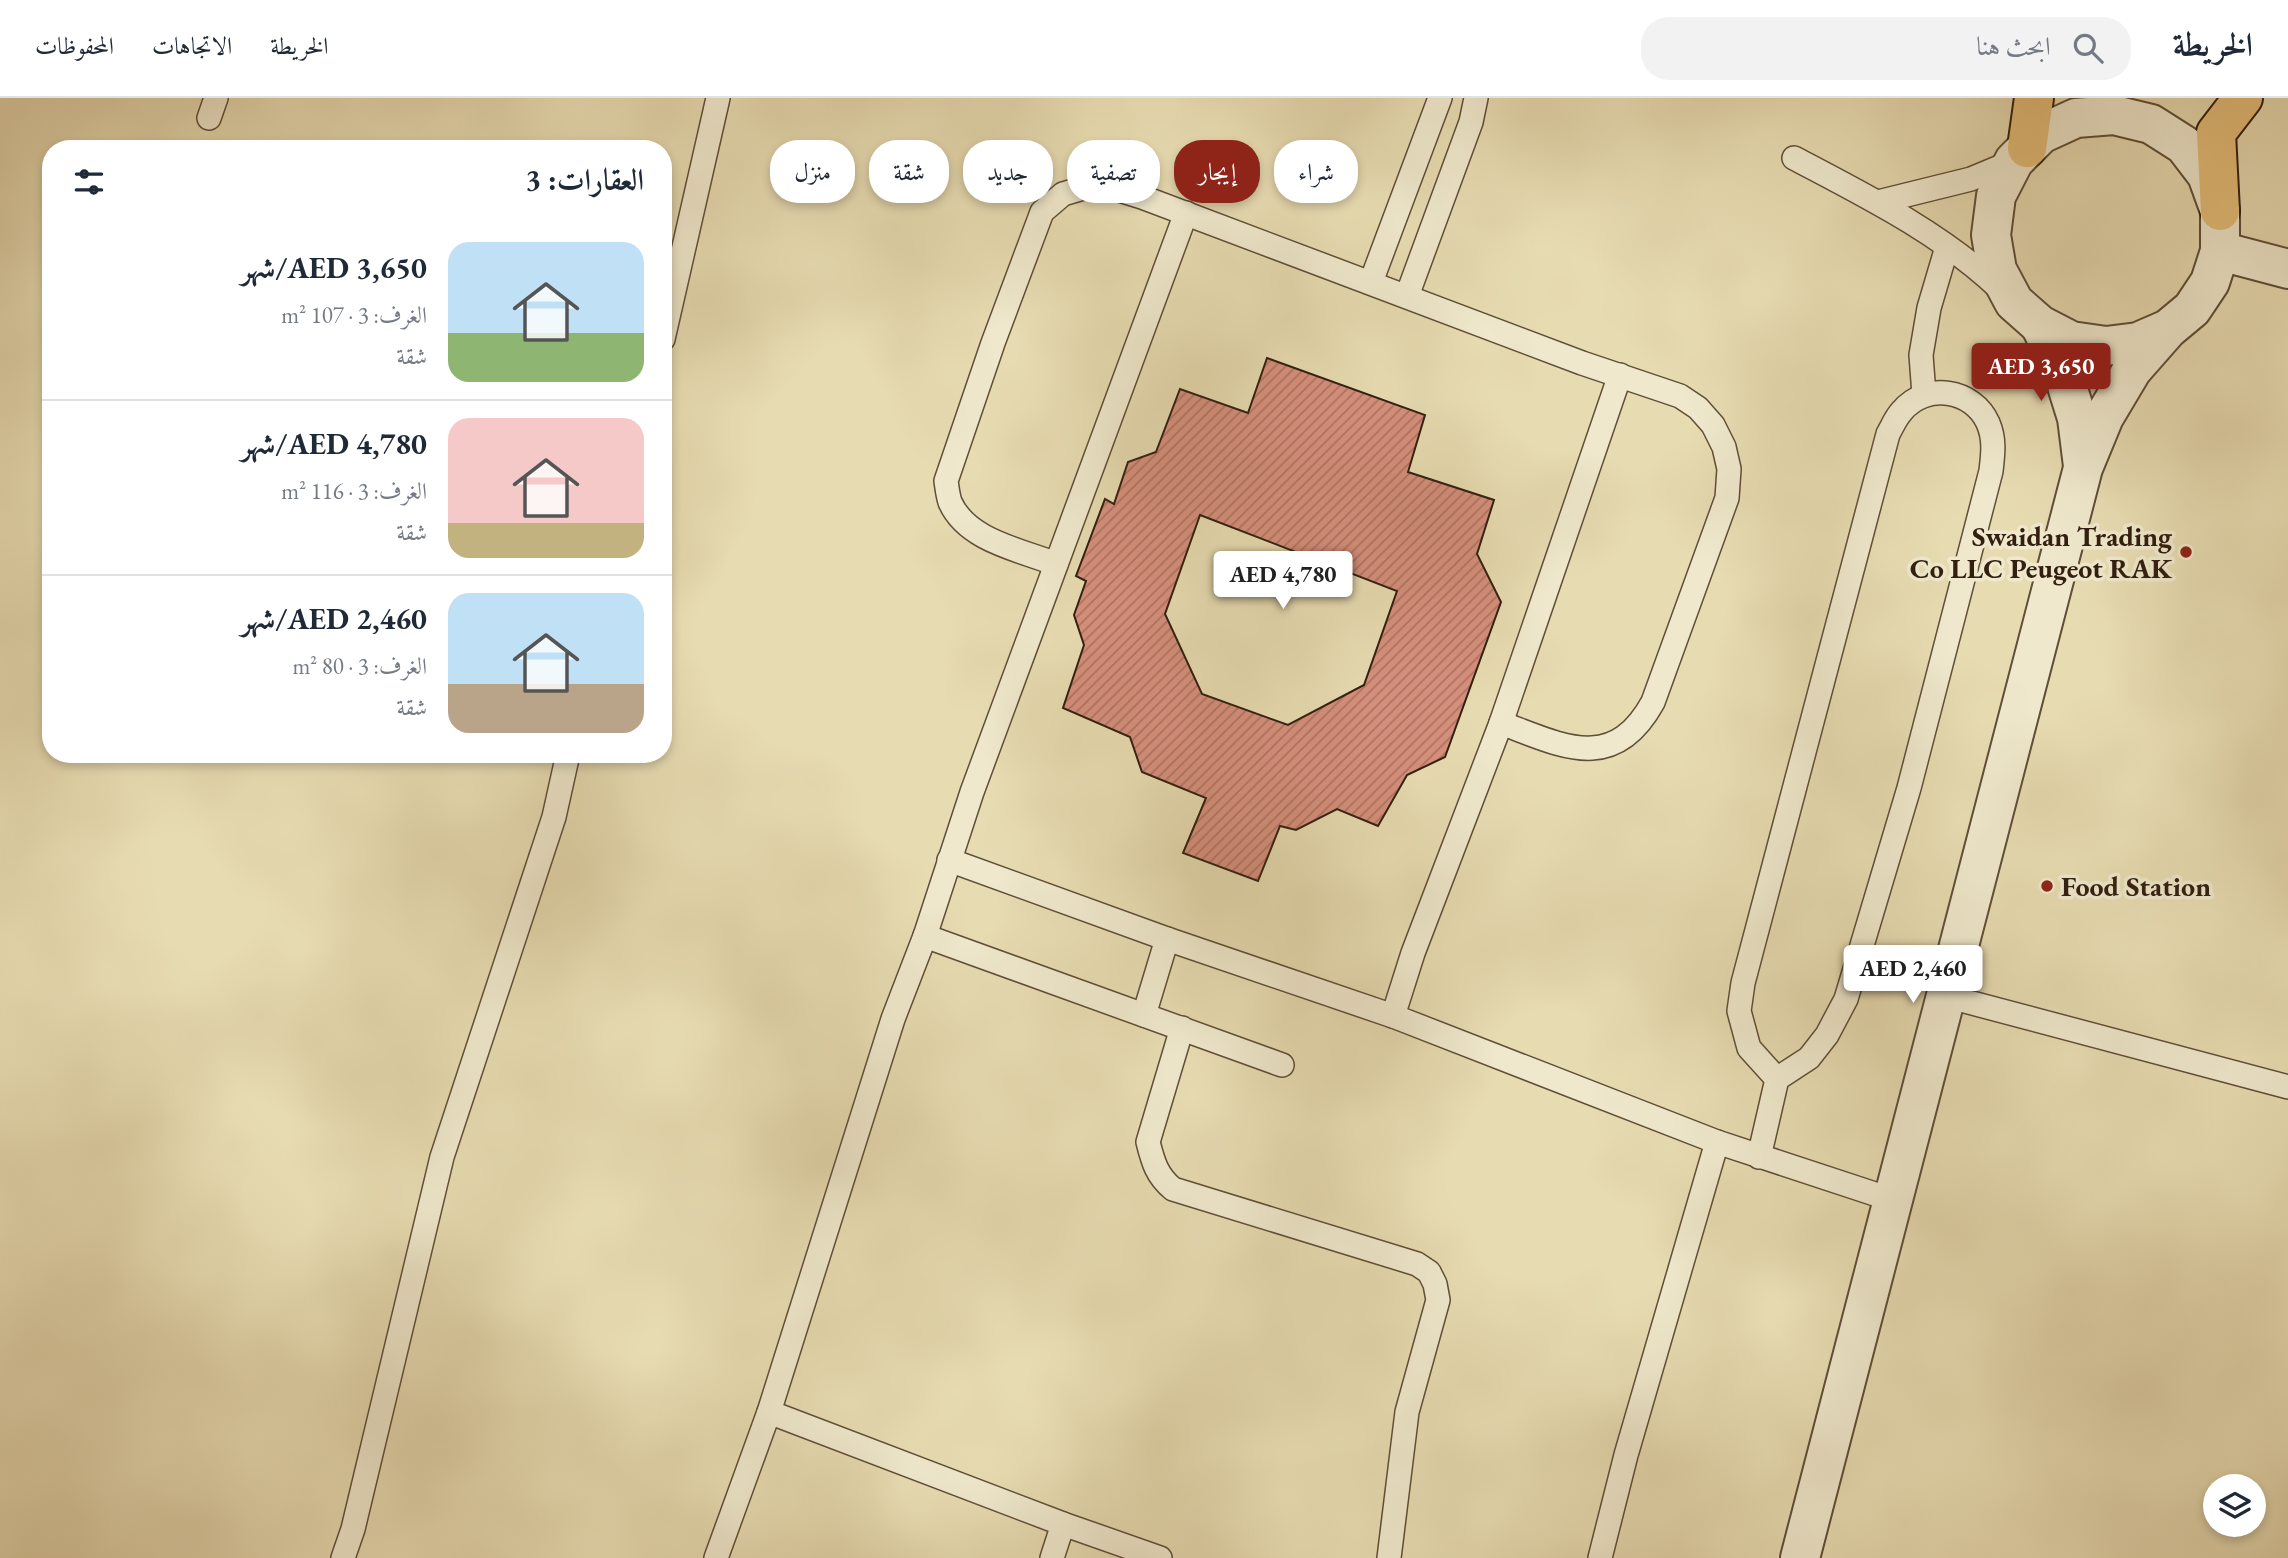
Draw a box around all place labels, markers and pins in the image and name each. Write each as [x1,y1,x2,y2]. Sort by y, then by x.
pin: AED 3,650 [1961,344,2121,403]
place label: Swaidan Trading Co LLC Peugeot RAK [1910,518,2173,586]
marker: Swaidan Trading Co LLC Peugeot RAK [2178,544,2194,560]
pin: AED 4,780 [1203,552,1363,611]
place label: Food Station [2061,868,2211,904]
marker: Food Station [2039,878,2055,894]
pin: AED 2,460 [1833,946,1993,1005]

